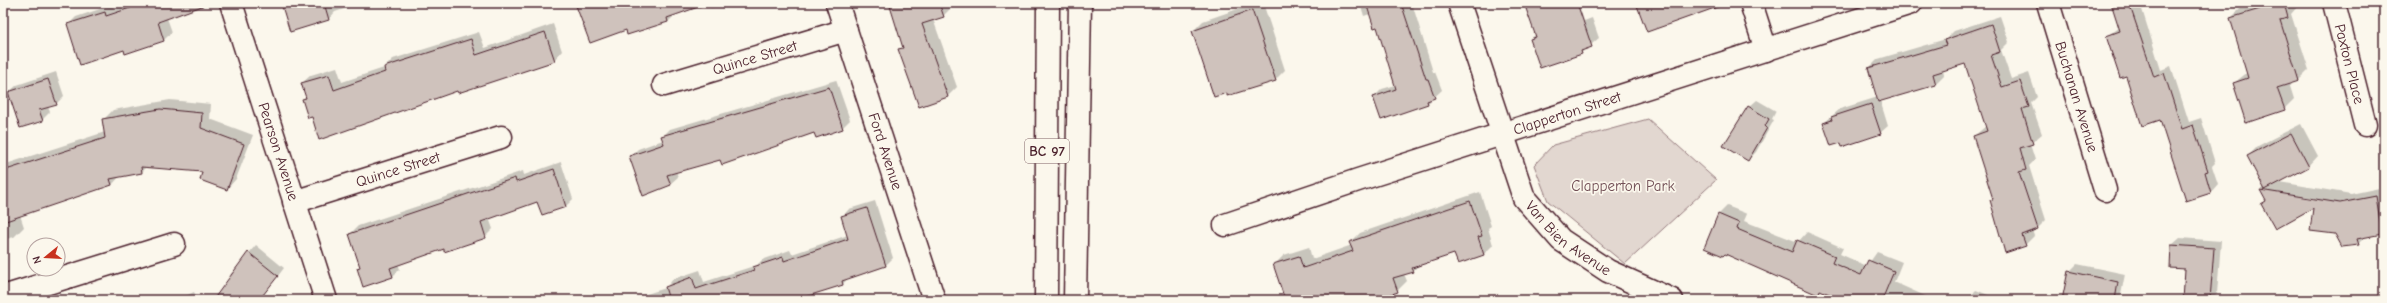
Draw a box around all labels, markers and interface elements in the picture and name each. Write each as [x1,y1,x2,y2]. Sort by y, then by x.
street label: Paxton Place [2331,22,2368,106]
street label: Quince Street [711,36,800,79]
street label: Buchanan Avenue [2051,39,2102,155]
street label: Clapperton Street [1511,87,1624,139]
street label: Pearson Avenue [254,100,303,203]
street label: Ford Avenue [864,111,907,193]
road number: BC 97 [1025,139,1069,163]
street label: Quince Street [354,147,443,191]
park label: Clapperton Park [1571,177,1675,195]
street label: Van Bien Avenue [1522,197,1615,280]
north arrow [26,237,66,277]
text: N [30,255,44,265]

